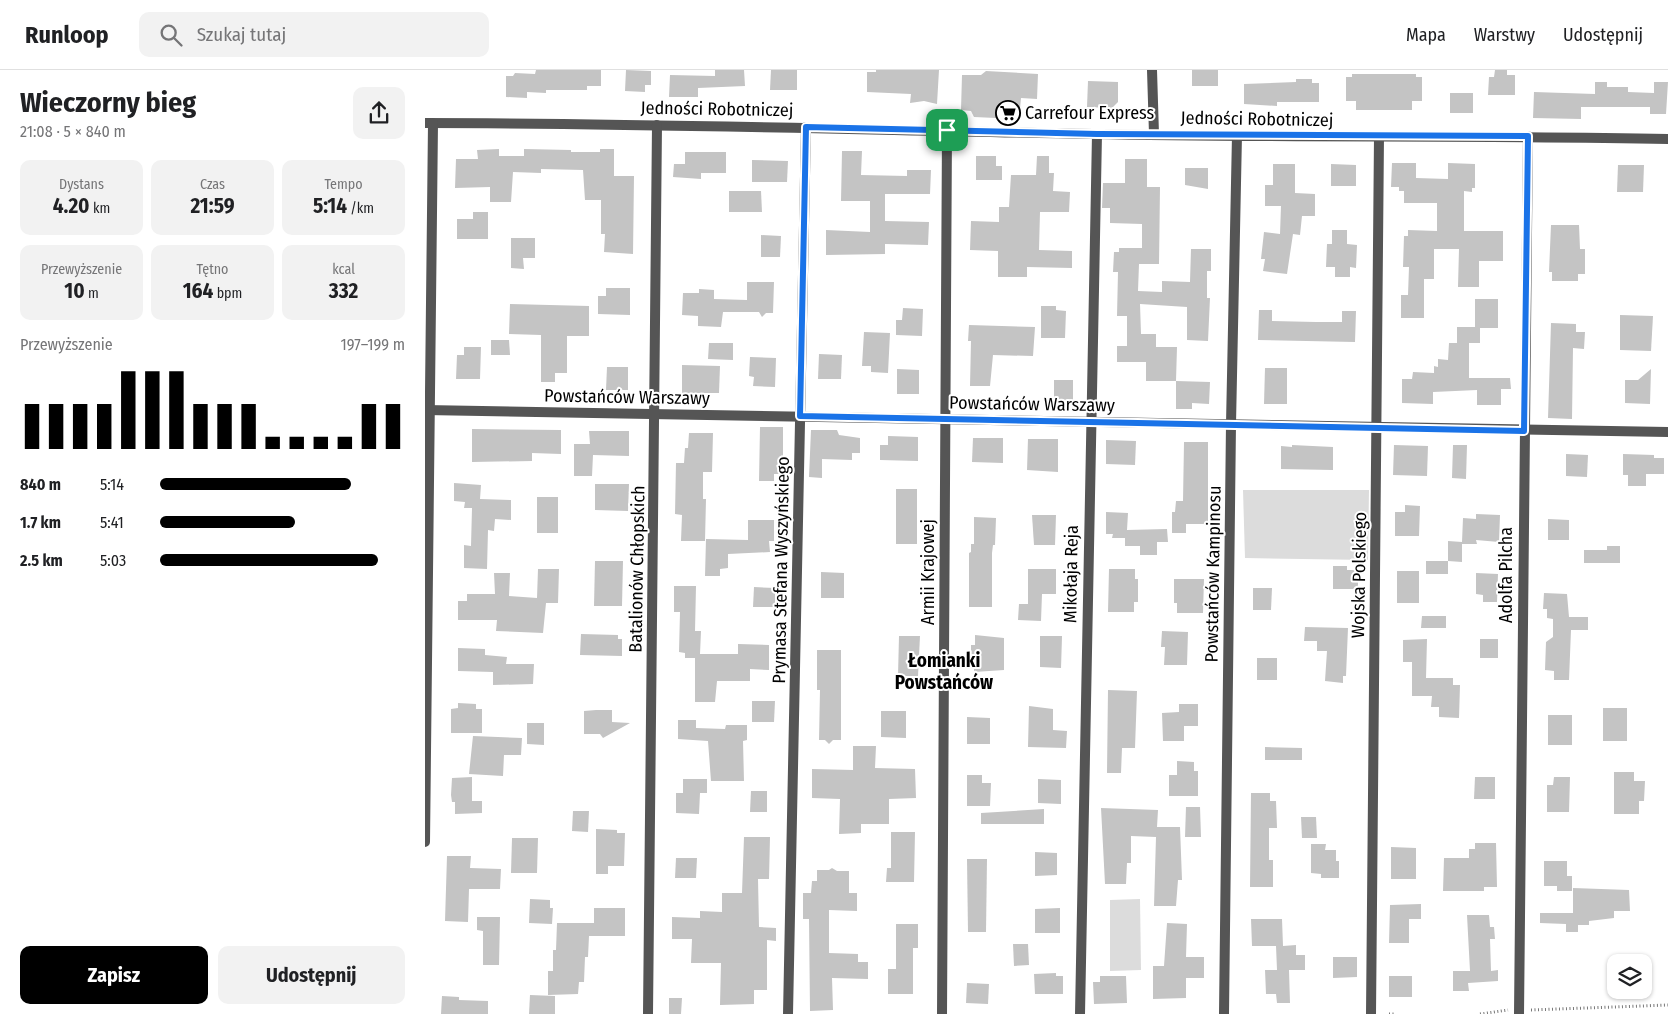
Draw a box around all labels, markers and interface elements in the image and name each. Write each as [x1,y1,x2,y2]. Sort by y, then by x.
search box [139,12,489,57]
text: Runloop [25,21,109,49]
icon: search [157,21,185,49]
text: Szukaj tutaj [197,23,286,46]
text: Mapa [1406,24,1446,46]
text: Warstwy [1474,24,1535,46]
text: Udostępnij [1563,24,1643,46]
text: Wieczorny bieg [20,86,196,119]
button: share [353,87,405,139]
street label: Jedności Robotniczej [640,97,794,121]
supermarket icon: Carrefour Express [995,100,1021,126]
place label: Carrefour Express [1025,102,1155,124]
street label: Jedności Robotniczej [1180,107,1334,131]
pin [926,109,968,151]
icon: arrive [933,116,961,144]
text: 21:08 · 5 × 840 m [20,122,126,141]
text: Dystans [59,176,104,193]
text: Czas [200,176,225,193]
text: Tempo [324,176,363,193]
text: 4.20 [53,193,90,219]
text: 21:59 [190,193,235,219]
text: 5:14 [313,193,347,219]
text: km [90,200,110,217]
text: /km [347,200,374,217]
text: Przewyższenie [41,261,122,278]
text: Tętno [197,261,228,278]
text: kcal [332,261,355,278]
text: 10 [64,278,85,304]
text: 164 [183,278,213,304]
text: 332 [329,278,358,304]
text: m [85,285,99,302]
text: bpm [213,285,242,302]
text: Przewyższenie [20,335,113,354]
text: 197–199 m [340,335,405,354]
street label: Powstańców Warszawy [544,385,710,409]
street label: Powstańców Warszawy [949,392,1115,416]
street label: Prymasa Stefana Wyszyńskiego [768,456,794,684]
text: 840 m [20,475,61,494]
text: 5:14 [100,475,124,494]
street label: Batalionów Chłopskich [625,485,649,653]
street label: Powstańców Kampinosu [1200,485,1226,663]
street label: Wojska Polskiego [1347,512,1371,638]
text: 1.7 km [20,513,61,532]
text: 5:41 [100,513,124,532]
street label: Armii Krajowej [917,519,939,625]
street label: Mikołaja Reja [1059,525,1083,623]
street label: Adolfa Pilcha [1495,527,1517,623]
text: 2.5 km [20,551,63,570]
text: 5:03 [100,551,126,570]
district label: Łomianki Powstańców [895,649,993,694]
button: Zapisz [20,946,208,1004]
button: Udostępnij [218,946,405,1004]
map controls [1607,954,1652,999]
button: layers [1607,954,1652,999]

